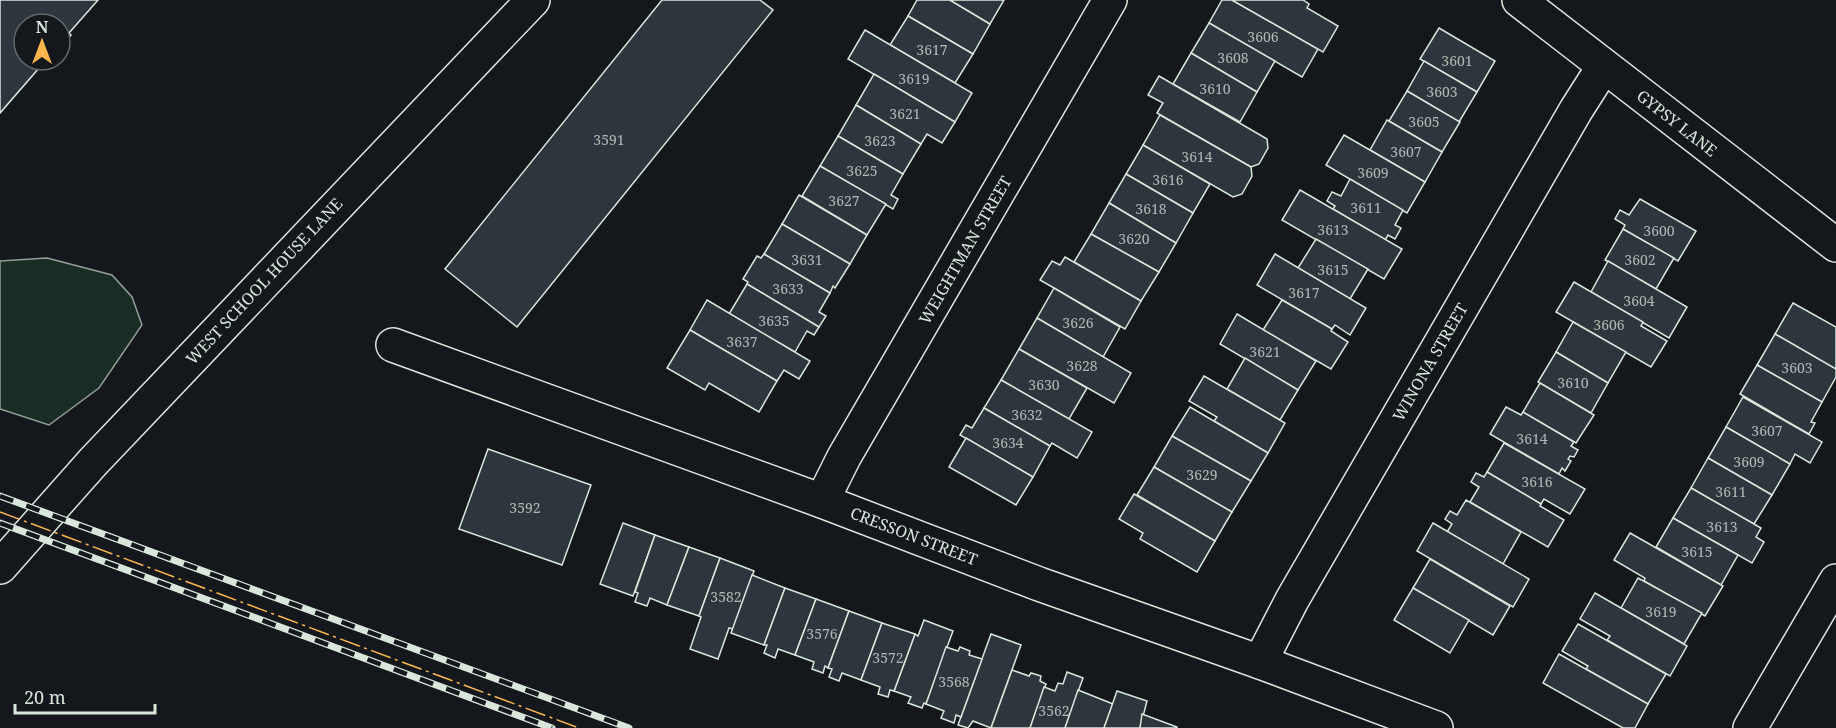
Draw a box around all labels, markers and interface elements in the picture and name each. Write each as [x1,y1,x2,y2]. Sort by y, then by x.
north arrow [12,12,72,72]
text: N [36,16,49,38]
house number: 3606 [1247,27,1279,46]
house number: 3617 [916,40,948,59]
house number: 3608 [1217,48,1249,67]
house number: 3601 [1441,51,1473,70]
house number: 3619 [898,69,930,88]
house number: 3610 [1199,79,1231,98]
house number: 3603 [1426,82,1458,101]
street label: GYPSY LANE [1632,85,1722,161]
house number: 3621 [889,104,921,123]
house number: 3605 [1408,112,1440,131]
house number: 3591 [593,130,625,149]
house number: 3623 [864,131,896,150]
house number: 3607 [1390,142,1422,161]
house number: 3614 [1181,147,1213,166]
house number: 3625 [846,161,878,180]
house number: 3609 [1357,163,1389,182]
house number: 3616 [1152,170,1184,189]
street label: WEIGHTMAN STREET [914,172,1017,328]
house number: 3627 [828,191,860,210]
street label: WEST SCHOOL HOUSE LANE [181,193,347,369]
house number: 3611 [1350,198,1382,217]
house number: 3618 [1135,199,1167,218]
house number: 3613 [1317,220,1349,239]
house number: 3600 [1643,221,1675,240]
house number: 3620 [1118,229,1150,248]
house number: 3631 [791,250,823,269]
house number: 3602 [1624,250,1656,269]
house number: 3615 [1317,260,1349,279]
house number: 3633 [772,279,804,298]
house number: 3617 [1288,283,1320,302]
house number: 3604 [1623,291,1655,310]
street label: WINONA STREET [1387,299,1473,425]
house number: 3635 [758,311,790,330]
house number: 3626 [1062,313,1094,332]
house number: 3606 [1593,315,1625,334]
house number: 3637 [726,332,758,351]
house number: 3621 [1249,342,1281,361]
house number: 3628 [1066,356,1098,375]
house number: 3603 [1781,358,1813,377]
house number: 3610 [1557,373,1589,392]
house number: 3630 [1028,375,1060,394]
house number: 3632 [1011,405,1043,424]
house number: 3607 [1751,421,1783,440]
house number: 3614 [1516,429,1548,448]
house number: 3634 [992,433,1024,452]
house number: 3609 [1733,452,1765,471]
house number: 3629 [1186,465,1218,484]
house number: 3616 [1521,472,1553,491]
house number: 3611 [1715,482,1747,501]
house number: 3592 [509,498,541,517]
street label: CRESSON STREET [847,502,981,570]
house number: 3613 [1706,517,1738,536]
house number: 3615 [1681,542,1713,561]
house number: 3582 [710,587,742,606]
house number: 3619 [1645,602,1677,621]
house number: 3576 [806,624,838,643]
house number: 3572 [872,648,904,667]
house number: 3568 [938,672,970,691]
scale bar [15,677,154,715]
text: 20 m [24,685,66,709]
house number: 3562 [1038,701,1070,720]

